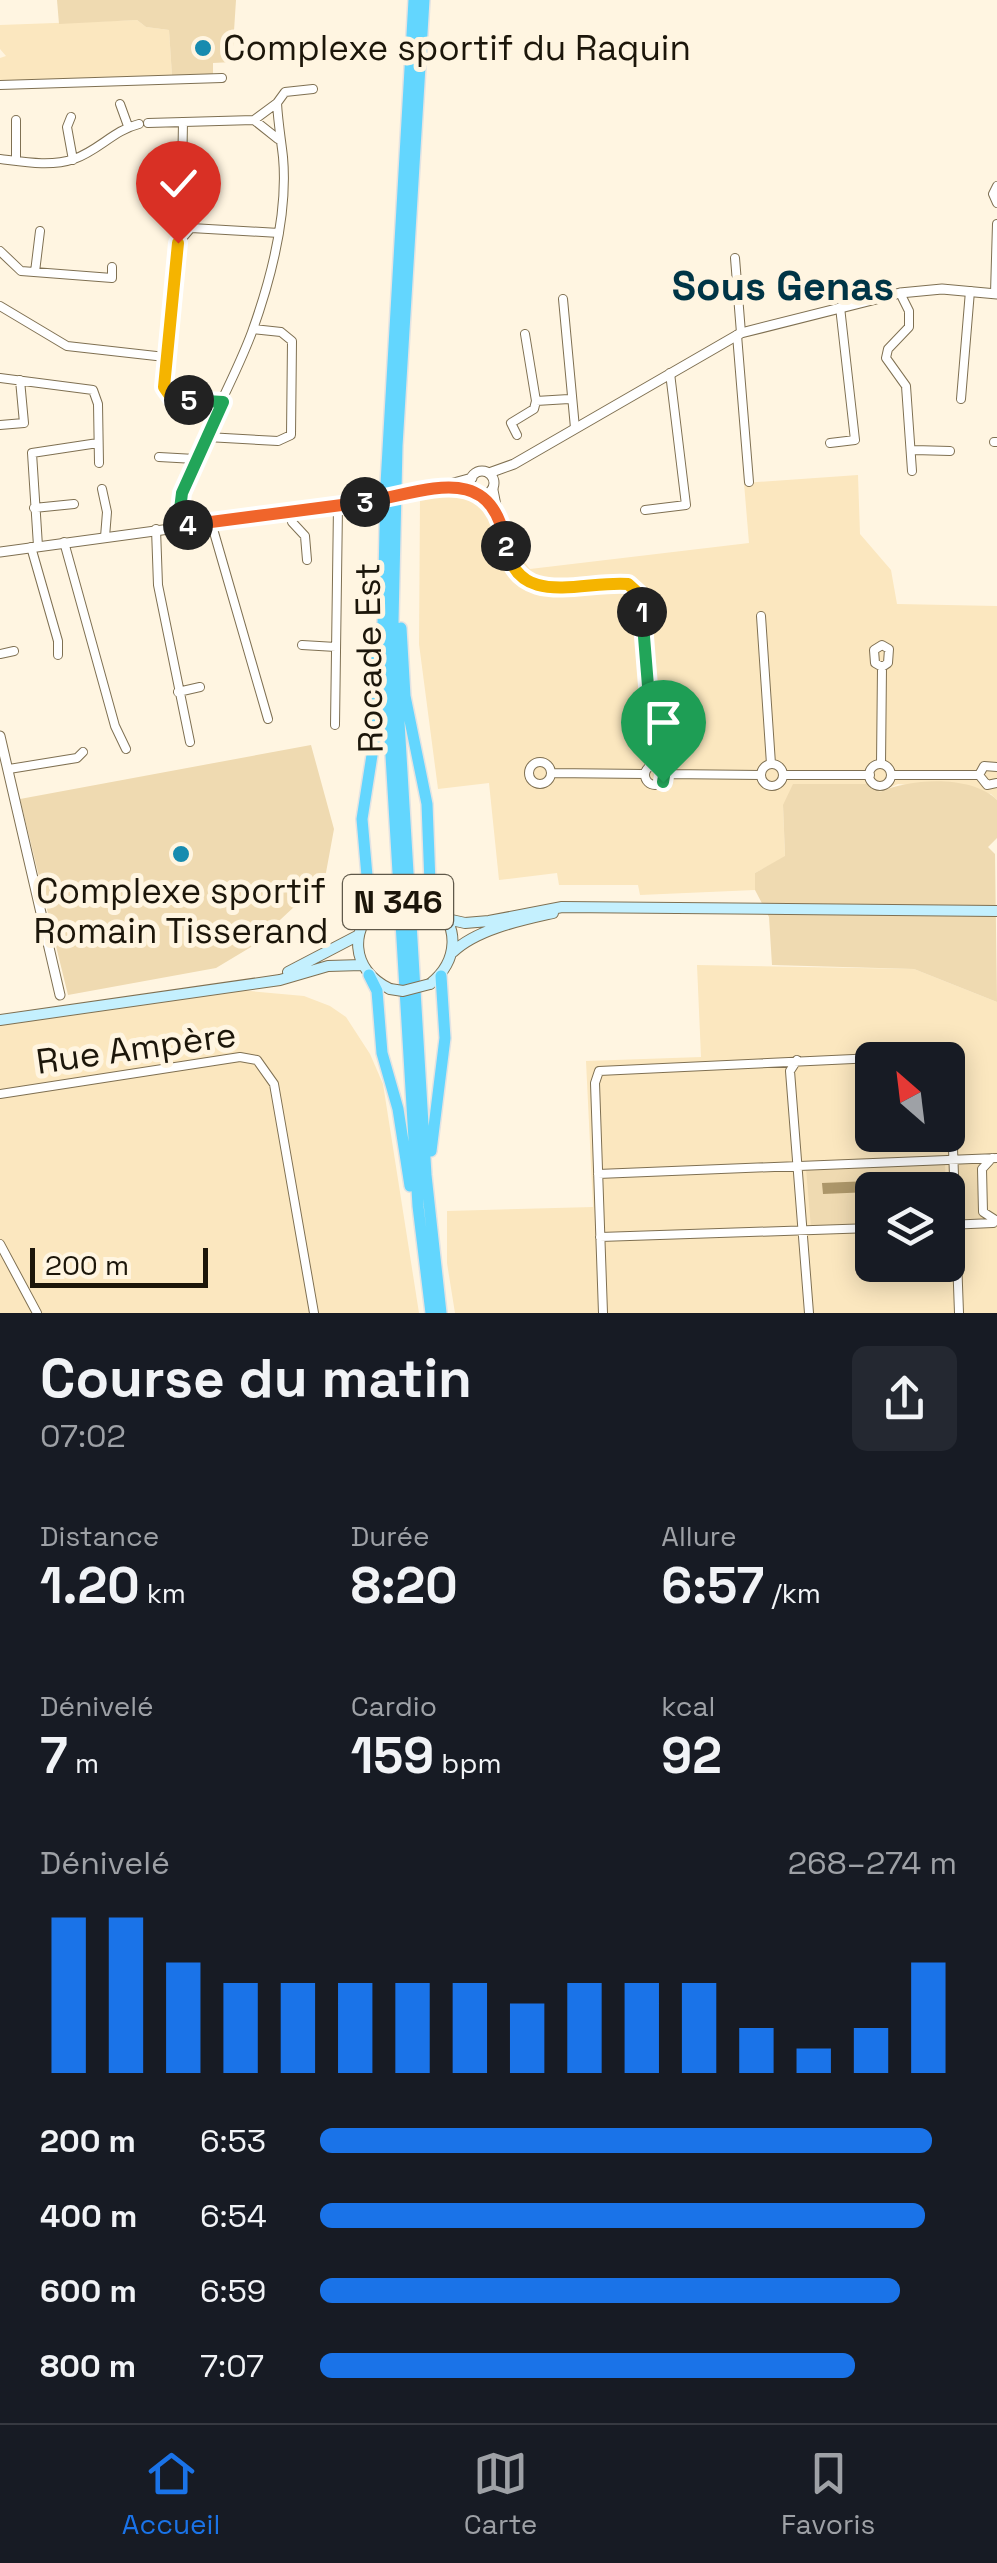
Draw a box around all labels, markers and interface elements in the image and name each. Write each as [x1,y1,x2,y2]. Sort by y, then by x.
place label: Complexe sportif du Raquin [223,26,691,70]
marker: Complexe sportif du Raquin [192,37,214,59]
pin [136,141,221,244]
icon: check [151,156,206,211]
district label: Sous Genas [672,261,894,312]
pin: 5 [164,375,214,425]
text: 5 [181,382,197,418]
pin: 3 [340,477,390,527]
text: 3 [356,484,374,520]
pin: 4 [163,500,213,550]
text: 4 [179,507,197,543]
pin: 2 [481,521,531,571]
text: 2 [498,528,514,564]
street label: Rocade Est [345,562,393,754]
pin: 1 [617,587,667,637]
text: 1 [636,594,648,630]
pin [621,680,706,783]
icon: arrive [636,695,691,750]
marker: Complexe sportif Romain Tisserand [170,843,192,865]
place label: Complexe sportif Romain Tisserand [33,869,329,953]
road number: N 346 [343,875,453,929]
street label: Rue Ampère [33,1012,239,1084]
north arrow [855,1042,965,1152]
map controls [855,1042,965,1282]
button: layers [855,1172,965,1282]
scale bar [30,1243,208,1288]
text: 200 m [45,1247,129,1283]
text: Course du matin [40,1343,472,1413]
button: share [852,1346,957,1451]
text: 07:02 [40,1416,126,1456]
text: Distance [40,1518,159,1554]
text: Durée [351,1518,430,1554]
text: Allure [661,1518,736,1554]
text: 1.20 [40,1554,140,1618]
text: 8:20 [351,1554,458,1618]
text: 6:57 [661,1554,764,1618]
text: km [140,1575,186,1611]
text: /km [764,1575,821,1611]
text: Dénivelé [40,1688,154,1724]
text: Cardio [351,1688,437,1724]
text: kcal [661,1688,715,1724]
text: 7 [40,1724,68,1788]
text: 159 [351,1724,434,1788]
text: 92 [661,1724,722,1788]
text: m [68,1745,99,1781]
text: bpm [434,1745,502,1781]
text: Dénivelé [40,1843,170,1883]
text: 268–274 m [788,1843,957,1883]
text: 200 m [40,2121,136,2161]
text: 6:53 [200,2121,266,2161]
text: 400 m [40,2196,137,2236]
text: 6:54 [200,2196,267,2236]
text: 600 m [40,2271,137,2311]
text: 6:59 [200,2271,266,2311]
text: 800 m [40,2346,136,2386]
text: 7:07 [200,2346,264,2386]
tab: Accueil [122,2446,220,2542]
tab: Carte [464,2446,537,2542]
tab: Favoris [781,2446,875,2542]

